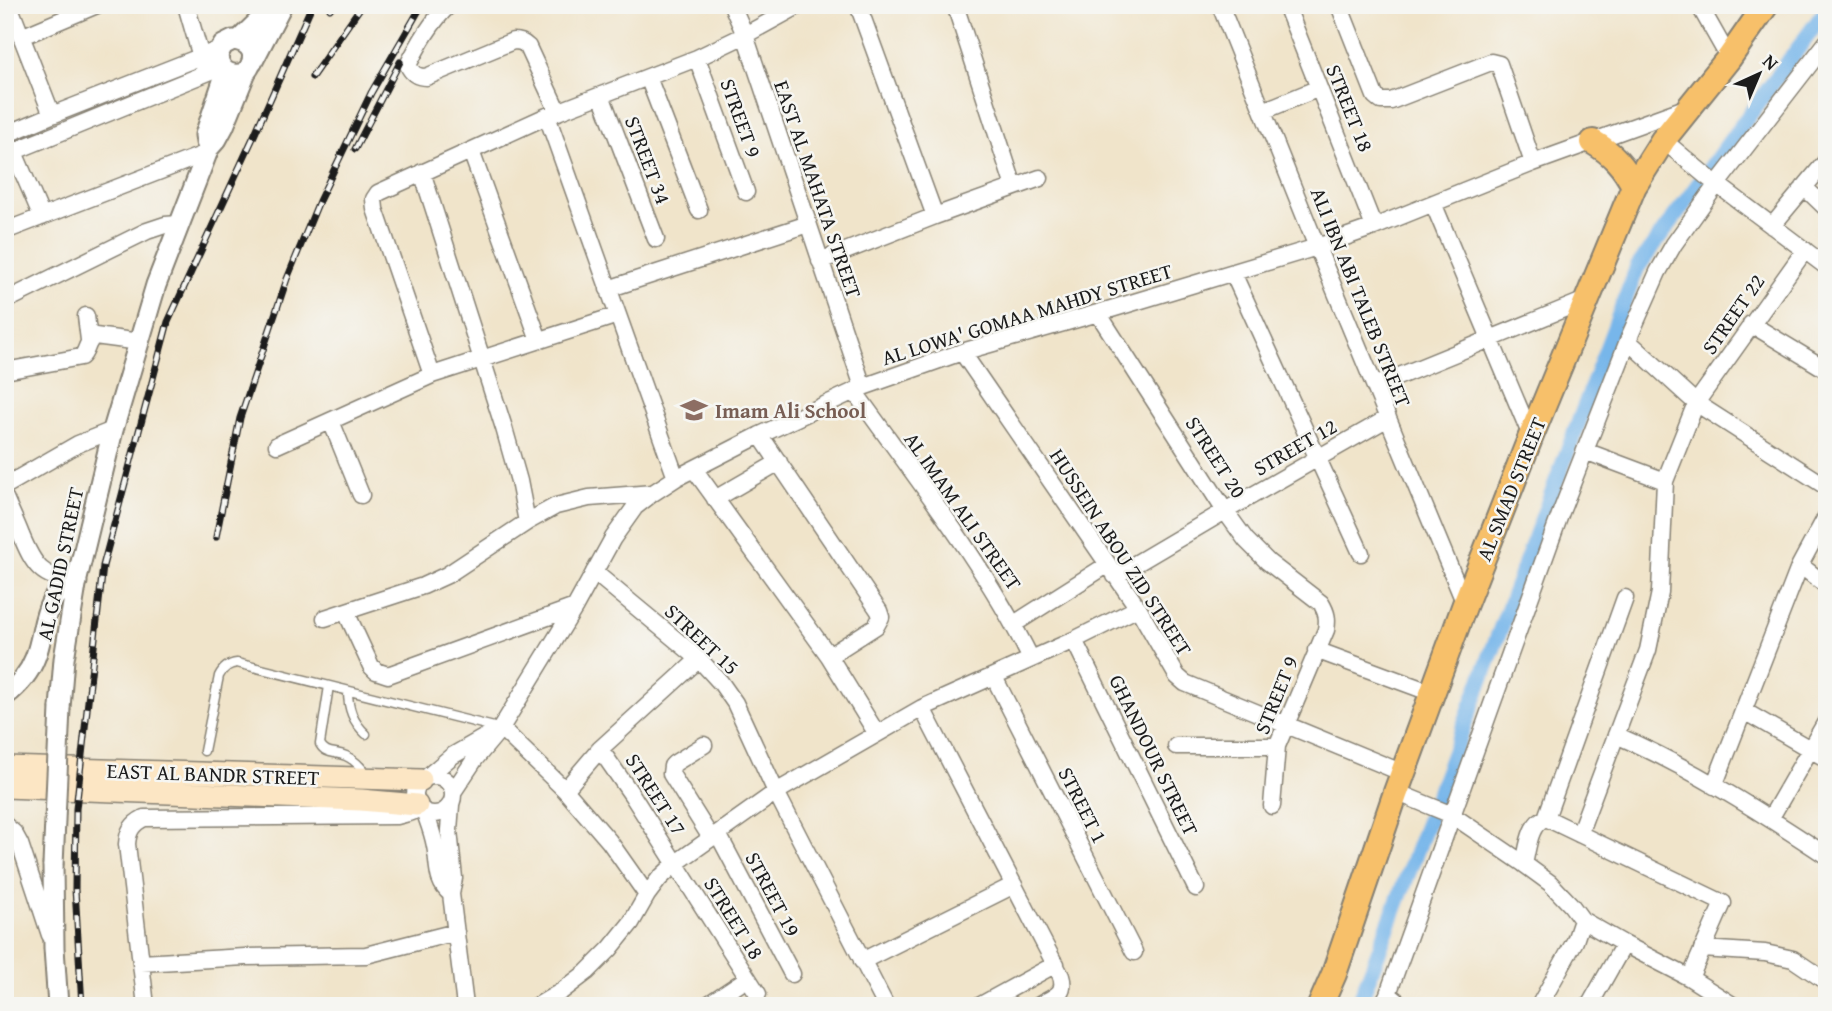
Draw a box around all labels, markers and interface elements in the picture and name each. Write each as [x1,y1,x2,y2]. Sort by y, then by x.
north arrow [1724,38,1794,108]
text: N [1757,47,1785,76]
street label: STREET 18 [1318,60,1382,156]
street label: STREET 9 [712,74,770,162]
street label: EAST AL MAHATA STREET [766,76,870,302]
street label: STREET 34 [617,112,679,208]
street label: ALI IBN ABI TALEB STREET [1303,183,1419,412]
street label: AL LOWA' GOMAA MAHDY STREET [878,255,1176,373]
street label: STREET 22 [1694,267,1772,361]
school or university icon: Imam Ali School [679,395,709,425]
place label: Imam Ali School [715,395,867,426]
street label: STREET 20 [1178,410,1254,504]
street label: STREET 12 [1247,411,1343,483]
street label: AL SMAD STREET [1468,412,1554,565]
street label: AL IMAM ALI STREET [897,426,1029,597]
street label: HUSSEIN ABOU ZID STREET [1042,442,1200,662]
street label: AL GADID STREET [29,484,91,644]
street label: STREET 15 [658,596,746,682]
street label: STREET 9 [1246,651,1306,739]
street label: GHANDOUR STREET [1101,669,1207,841]
street label: STREET 17 [618,747,694,841]
street label: EAST AL BANDR STREET [106,755,320,793]
street label: STREET 1 [1051,761,1115,849]
street label: STREET 19 [738,846,808,942]
street label: STREET 18 [696,871,772,965]

